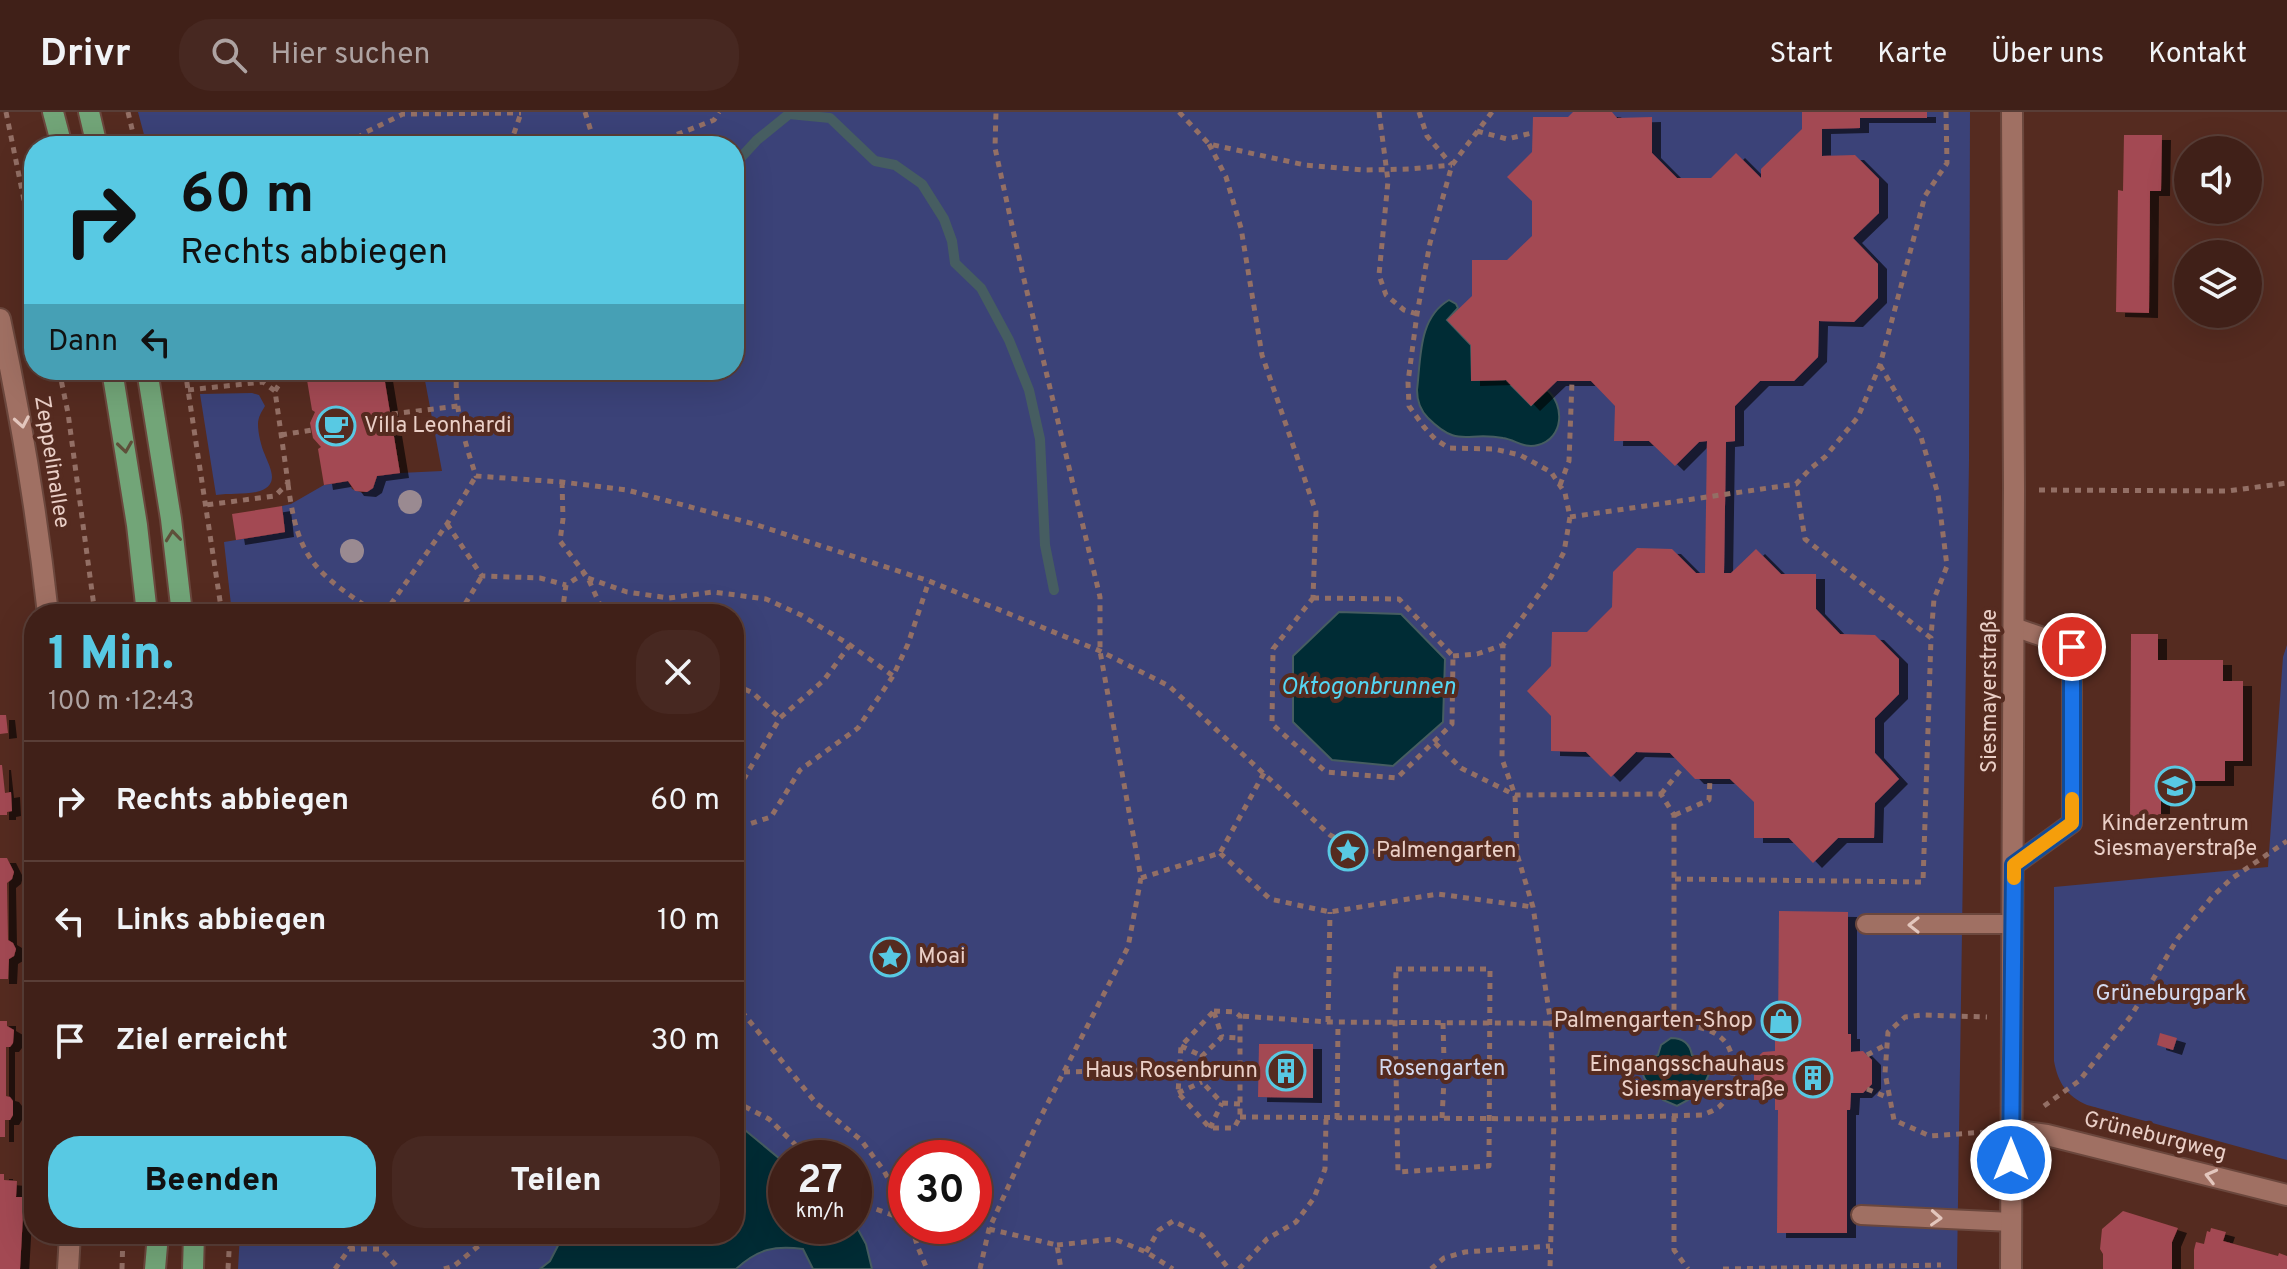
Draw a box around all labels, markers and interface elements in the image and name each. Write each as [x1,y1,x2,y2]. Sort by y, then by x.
search box [179,19,739,91]
text: Drivr [40,31,131,80]
icon: search [207,33,251,77]
text: Hier suchen [271,37,431,74]
text: Start [1769,37,1833,73]
text: Karte [1877,37,1947,73]
text: Über uns [1991,37,2104,73]
text: Kontakt [2148,37,2247,73]
map controls [2174,136,2262,328]
button: sound [2174,136,2262,224]
text: 60 m [180,162,314,232]
icon: right [48,168,152,272]
text: Rechts abbiegen [180,231,448,277]
button: layers [2174,240,2262,328]
icon: left [134,320,178,364]
text: Dann [48,324,118,361]
street label: Zeppelinallee [27,394,75,530]
cafe icon: Villa Leonhardi [315,405,357,447]
place label: Villa Leonhardi [364,413,512,440]
one-way arrow [13,416,30,429]
one-way arrow [116,440,133,454]
one-way arrow [165,530,182,543]
street label: Siesmayerstraße [1977,609,2004,773]
pin [2038,613,2106,681]
icon: arrive [2050,625,2094,669]
text: 1 Min. [48,626,174,686]
button: close [636,630,720,714]
water label: Oktogonbrunnen [1280,673,1456,703]
text: 100 m · 12:43 [48,686,194,719]
school or university icon: Kinderzentrum Siesmayerstraße [2154,765,2196,807]
icon: right [48,779,92,823]
text: Rechts abbiegen [116,783,349,820]
text: 60 m [650,783,720,820]
place label: Kinderzentrum Siesmayerstraße [2093,811,2257,863]
place icon: Palmengarten [1327,830,1369,872]
place label: Palmengarten [1376,838,1516,865]
icon: left [48,899,92,943]
text: Links abbiegen [116,903,326,940]
text: 10 m [657,903,720,940]
one-way arrow [1907,916,1920,934]
place icon: Moai [869,936,911,978]
place label: Moai [918,944,965,971]
park label: Grüneburgpark [2096,981,2246,1008]
shop icon: Palmengarten-Shop [1760,1000,1802,1042]
place label: Palmengarten-Shop [1554,1008,1753,1035]
icon: arrive [48,1019,92,1063]
text: Ziel erreicht [116,1023,288,1060]
text: 30 m [651,1023,720,1060]
building icon: Haus Rosenbrunn [1265,1050,1307,1092]
place label: Eingangsschauhaus Siesmayerstraße [1589,1052,1785,1104]
park label: Rosengarten [1379,1056,1505,1083]
building icon: Eingangsschauhaus Siesmayerstraße [1792,1057,1834,1099]
place label: Haus Rosenbrunn [1085,1058,1258,1085]
street label: Grüneburgweg [2081,1106,2229,1168]
position arrow [1969,1118,2053,1202]
button: Beenden [48,1136,376,1228]
button: Teilen [392,1136,720,1228]
speed limit sign: 30 [888,1140,992,1244]
text: 27 [797,1157,843,1207]
one-way arrow [2205,1168,2219,1185]
text: km/h [796,1199,844,1225]
one-way arrow [1930,1210,1943,1227]

